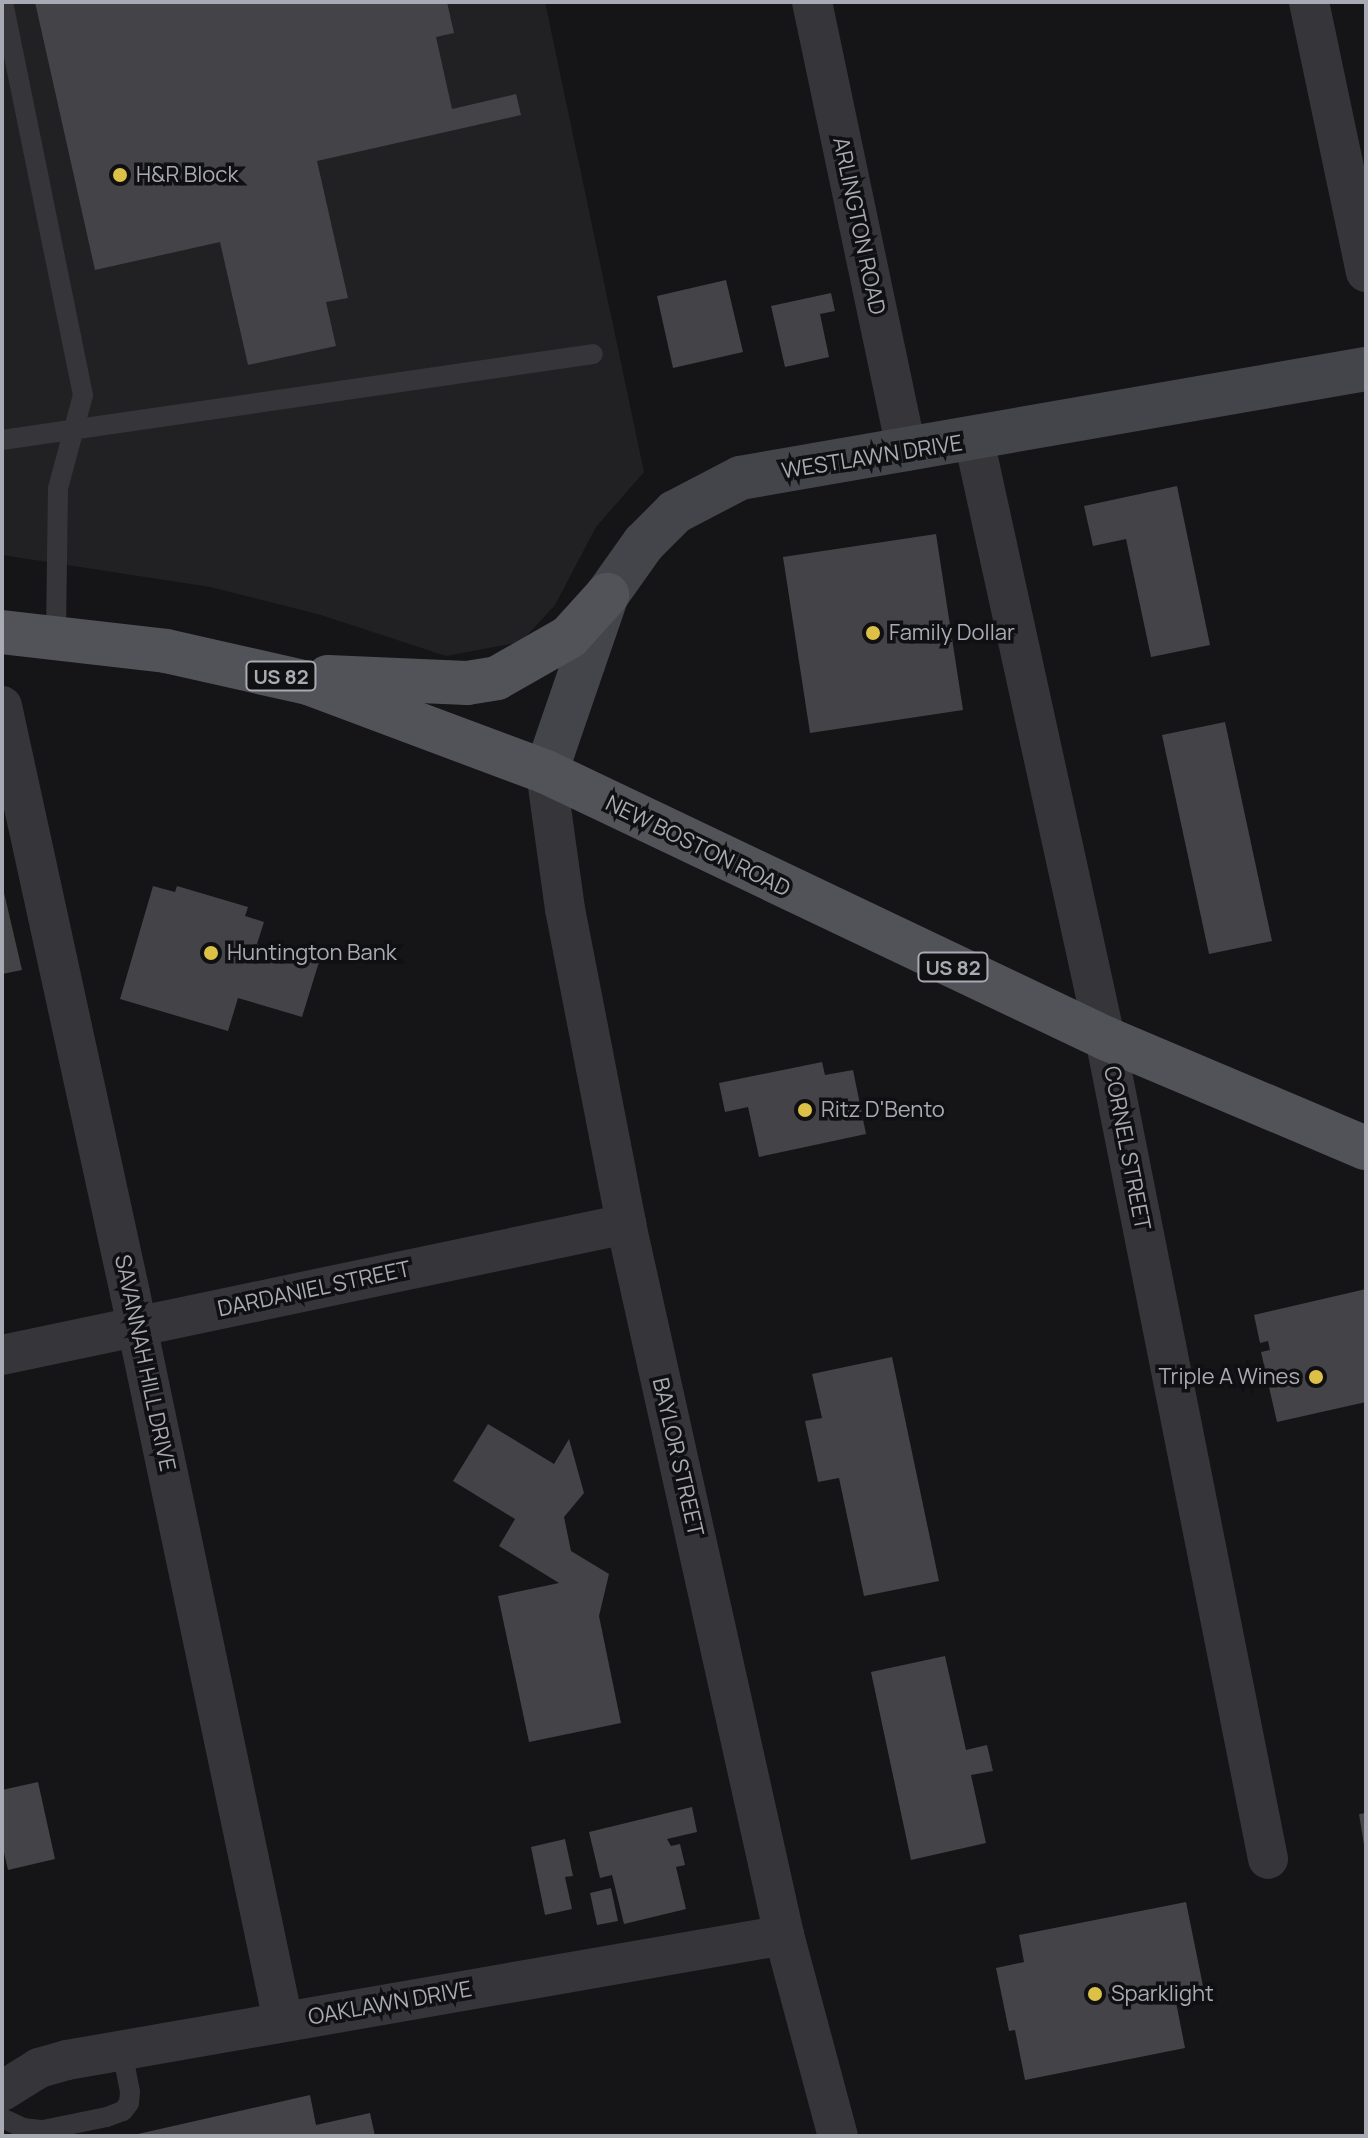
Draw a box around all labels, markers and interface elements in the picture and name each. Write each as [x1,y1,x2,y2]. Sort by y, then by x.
street label: ARLINGTON ROAD [827,135,891,317]
place label: H&R Block [136,162,238,188]
marker: H&R Block [111,166,129,184]
street label: WESTLAWN DRIVE [780,430,964,484]
place label: Family Dollar [889,620,1015,646]
marker: Family Dollar [864,624,882,642]
road number: US 82 [245,660,317,692]
street label: NEW BOSTON ROAD [601,790,795,902]
place label: Huntington Bank [227,940,397,966]
marker: Huntington Bank [202,944,220,962]
road number: US 82 [917,951,989,983]
street label: CORNEL STREET [1098,1063,1156,1233]
place label: Ritz D'Bento [821,1097,945,1123]
marker: Ritz D'Bento [796,1101,814,1119]
street label: SAVANNAH HILL DRIVE [109,1252,181,1474]
street label: DARDANIEL STREET [215,1256,413,1322]
place label: Triple A Wines [1158,1364,1300,1390]
marker: Triple A Wines [1307,1368,1325,1386]
street label: BAYLOR STREET [647,1375,709,1539]
street label: OAKLAWN DRIVE [306,1976,474,2030]
place label: Sparklight [1111,1981,1214,2007]
marker: Sparklight [1086,1985,1104,2003]

